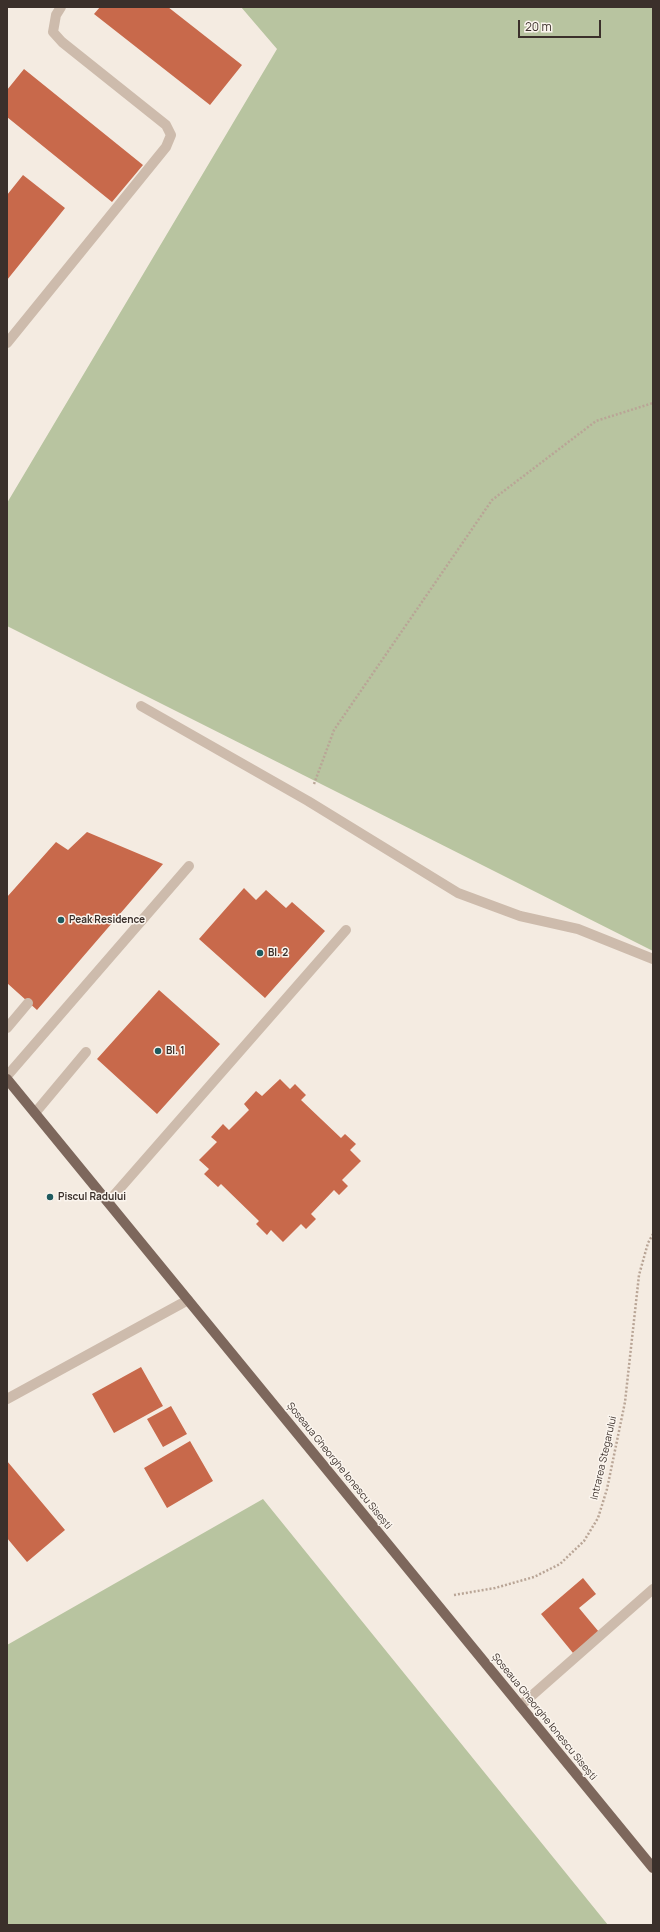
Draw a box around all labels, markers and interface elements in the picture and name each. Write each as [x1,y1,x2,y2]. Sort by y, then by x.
scale bar [520,12,603,38]
text: 20 m [525,18,552,35]
place label: Peak Residence [69,914,145,926]
marker: Peak Residence [56,915,66,925]
place label: Bl. 2 [268,947,288,959]
marker: Bl. 2 [255,948,265,958]
place label: Bl. 1 [166,1045,185,1057]
marker: Bl. 1 [153,1046,163,1056]
place label: Piscul Radului [58,1191,126,1203]
marker: Piscul Radului [45,1192,55,1202]
street label: Șoseaua Gheorghe Ionescu Sisești [284,1400,394,1532]
street label: Intrarea Stegarului [589,1415,619,1501]
street label: Șoseaua Gheorghe Ionescu Sisești [489,1651,599,1783]

